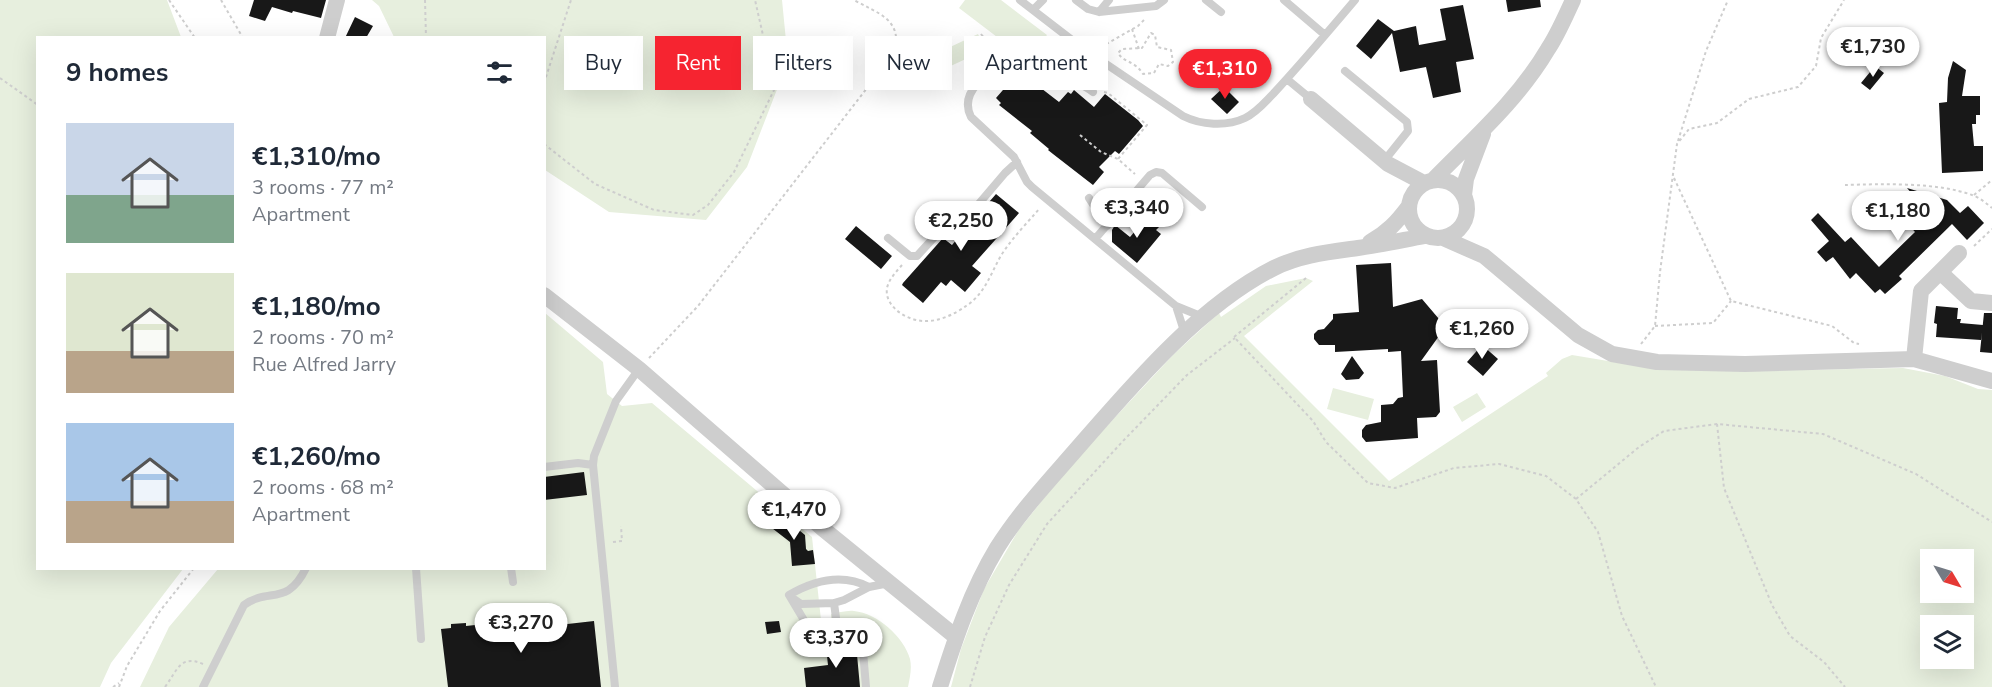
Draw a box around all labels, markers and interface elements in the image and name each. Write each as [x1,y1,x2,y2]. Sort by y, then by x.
pin: €1,730 [1824,27,1922,78]
text: €1,730 [1841,33,1905,60]
chip: Buy [564,36,643,90]
chip: Rent [655,36,741,90]
chip: Filters [753,36,853,90]
chip: New [865,36,952,90]
chip: Apartment [964,36,1108,90]
pin: €1,310 [1176,49,1274,100]
text: 9 homes [66,55,168,90]
text: €1,310 [1193,55,1257,82]
icon: filters [483,56,516,89]
text: €1,310/mo [252,139,381,174]
icon: home [114,147,186,219]
text: 3 rooms · 77 m² [252,174,394,201]
pin: €3,340 [1088,188,1186,239]
pin: €1,180 [1849,191,1947,242]
text: €3,340 [1105,194,1169,221]
text: €1,180 [1866,197,1930,224]
text: Apartment [252,201,350,228]
pin: €2,250 [912,201,1010,252]
text: €2,250 [929,207,993,234]
text: €1,180/mo [252,289,381,324]
icon: home [114,297,186,369]
pin: €1,260 [1433,309,1531,360]
text: €1,260 [1450,315,1514,342]
text: 2 rooms · 70 m² [252,324,394,351]
text: Rue Alfred Jarry [252,351,396,378]
text: €1,260/mo [252,439,381,474]
icon: home [114,447,186,519]
text: 2 rooms · 68 m² [252,474,394,501]
pin: €1,470 [745,490,843,541]
text: €1,470 [762,496,826,523]
text: Apartment [252,501,350,528]
north arrow [1920,549,1974,603]
map controls [1920,549,1974,669]
pin: €3,270 [472,603,570,654]
text: €3,270 [489,609,553,636]
button: layers [1920,615,1974,669]
pin: €3,370 [787,618,885,669]
text: €3,370 [804,624,868,651]

